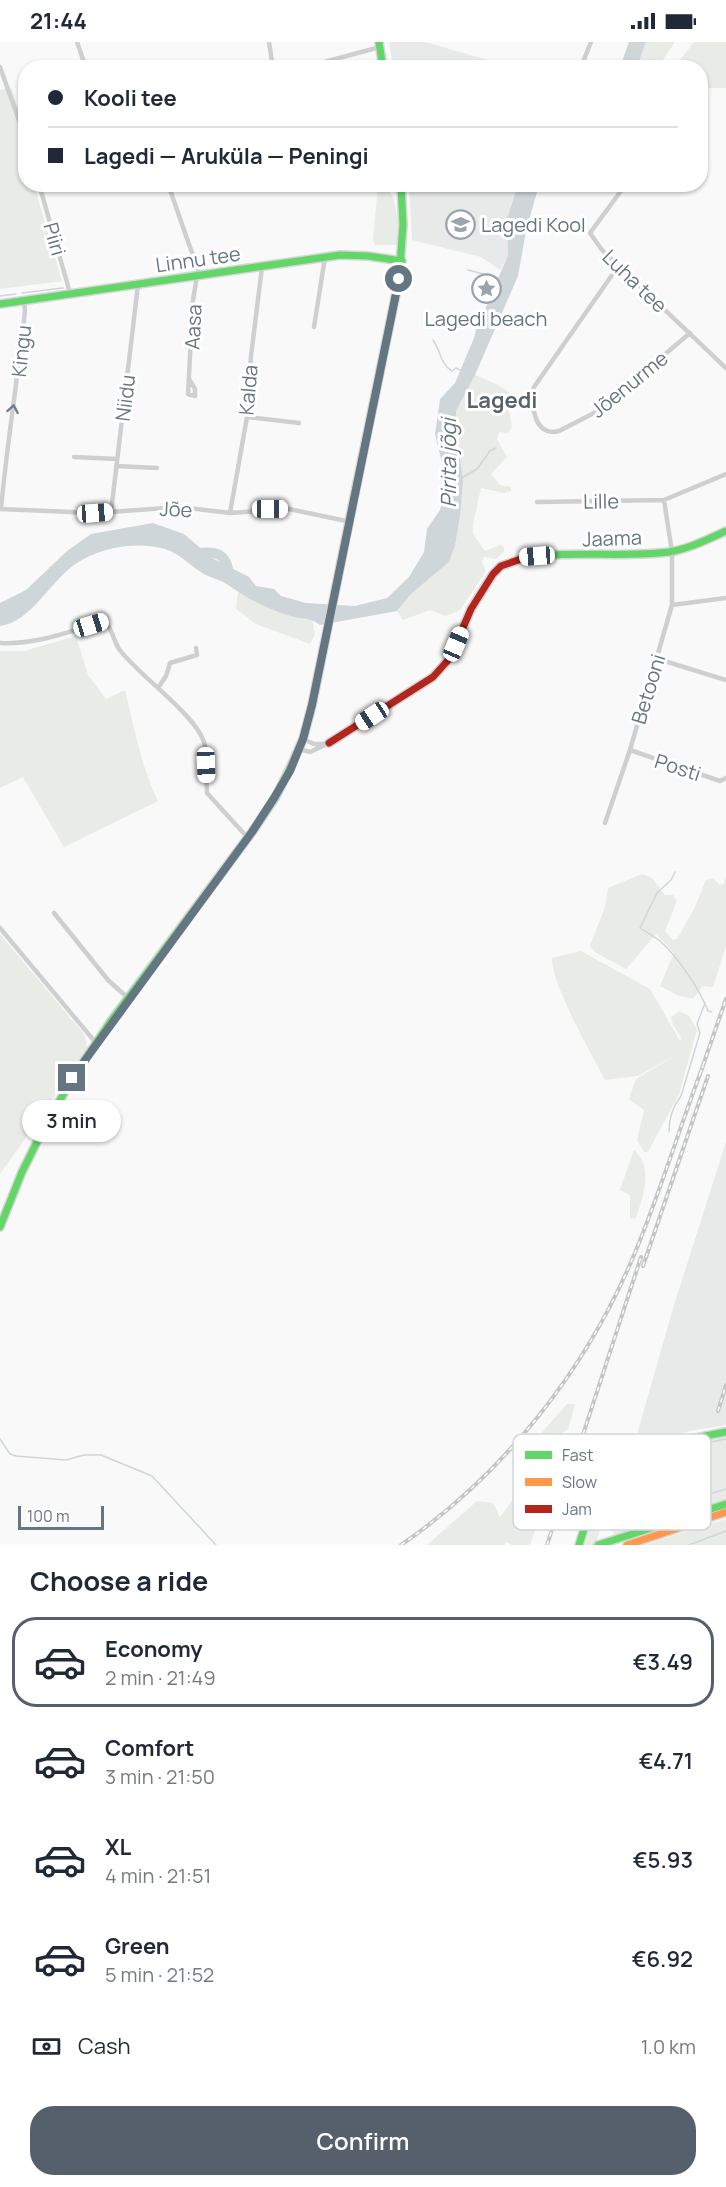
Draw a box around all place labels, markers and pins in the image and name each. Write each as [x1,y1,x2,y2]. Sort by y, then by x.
school or university icon: Lagedi Kool [444,208,476,240]
place label: Lagedi Kool [481,211,586,238]
place icon: Lagedi beach [470,272,502,304]
place label: Lagedi beach [425,305,547,332]

